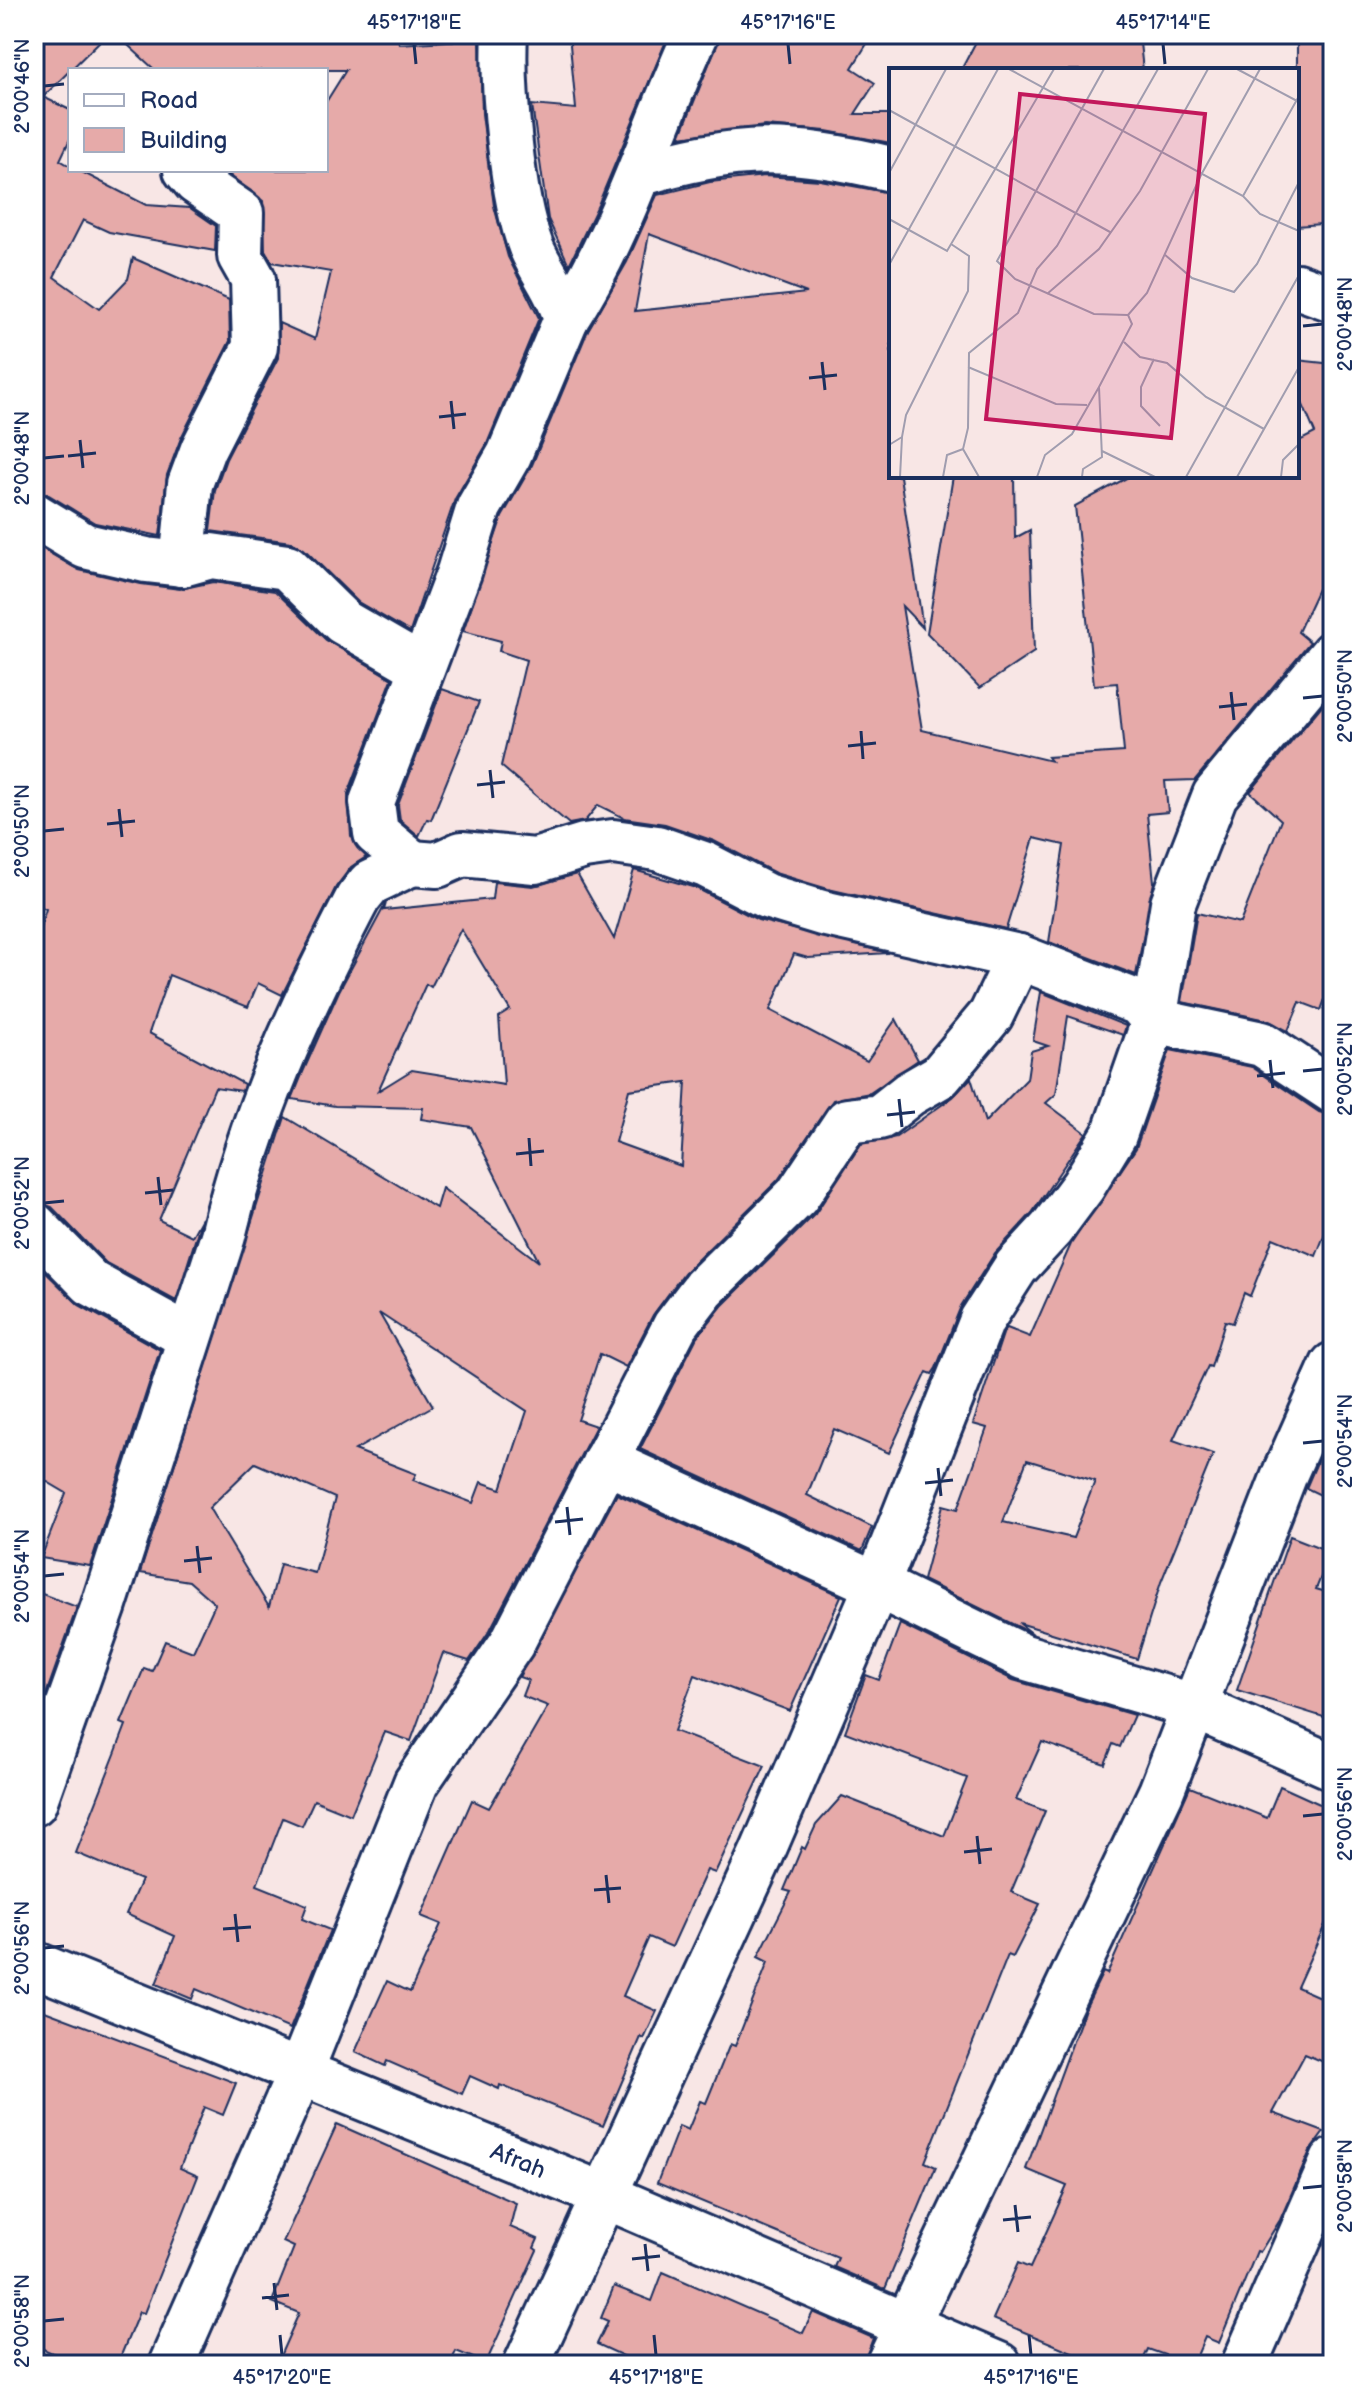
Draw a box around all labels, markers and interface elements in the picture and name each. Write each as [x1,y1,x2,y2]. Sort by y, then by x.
text: 45°17'18"E [367,11,461,35]
text: 45°17'16"E [740,11,836,35]
text: 45°17'14"E [1115,11,1211,35]
text: 2°00'46"N [11,38,35,134]
legend [68,68,328,172]
inset map [889,68,1299,478]
text: Road [140,86,198,115]
text: Building [140,126,227,155]
text: 2°00'48"N [1334,277,1358,371]
text: 2°00'48"N [11,411,35,505]
text: 2°00'50"N [1334,649,1358,743]
text: 2°00'50"N [11,784,35,878]
text: 2°00'52"N [1334,1022,1358,1116]
text: 2°00'52"N [11,1156,35,1250]
text: 2°00'54"N [1334,1394,1358,1488]
text: 2°00'54"N [11,1529,35,1623]
text: 2°00'56"N [1334,1767,1358,1861]
text: 2°00'56"N [11,1901,35,1995]
street label: Afrah [486,2137,550,2185]
text: 2°00'58"N [1334,2139,1358,2233]
text: 2°00'58"N [11,2274,35,2368]
text: 45°17'20"E [233,2366,331,2390]
text: 45°17'18"E [609,2366,703,2390]
text: 45°17'16"E [983,2366,1079,2390]

